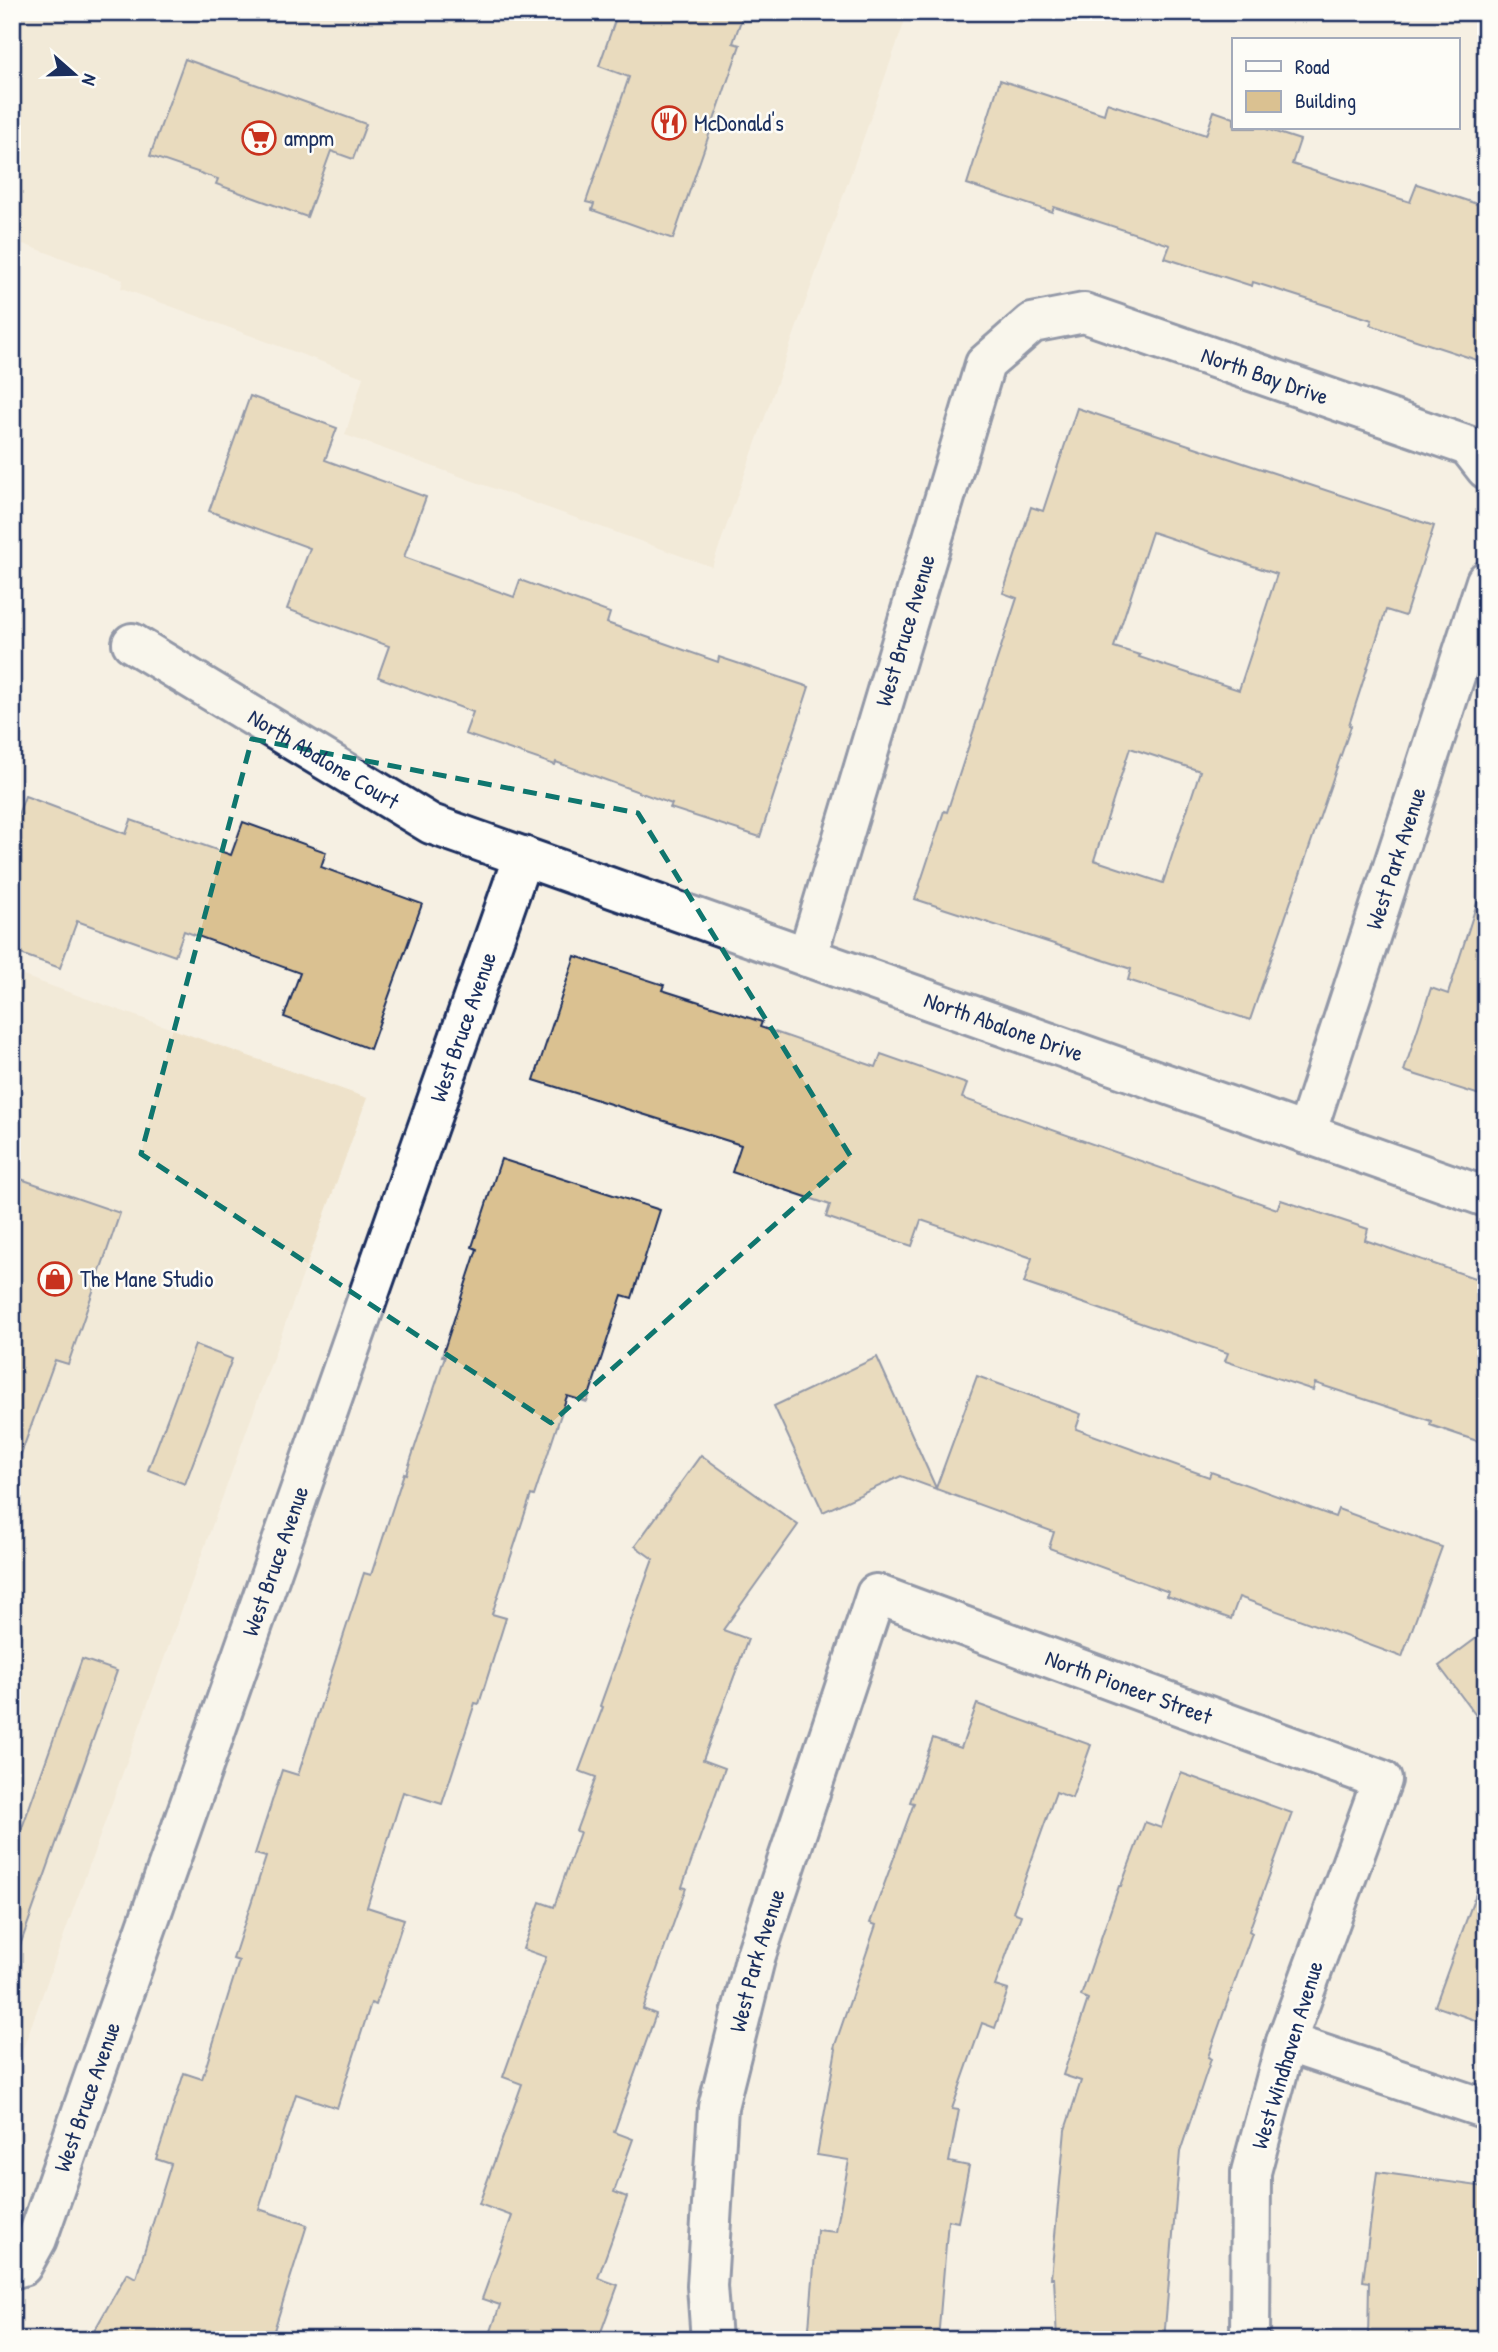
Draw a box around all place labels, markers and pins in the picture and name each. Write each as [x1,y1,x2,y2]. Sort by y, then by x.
restaurant icon: McDonald's [650,104,688,142]
place label: McDonald's [694,107,784,138]
supermarket icon: ampm [240,119,278,157]
place label: ampm [284,122,334,153]
shop icon: The Mane Studio [36,1260,74,1298]
place label: The Mane Studio [80,1263,213,1294]

